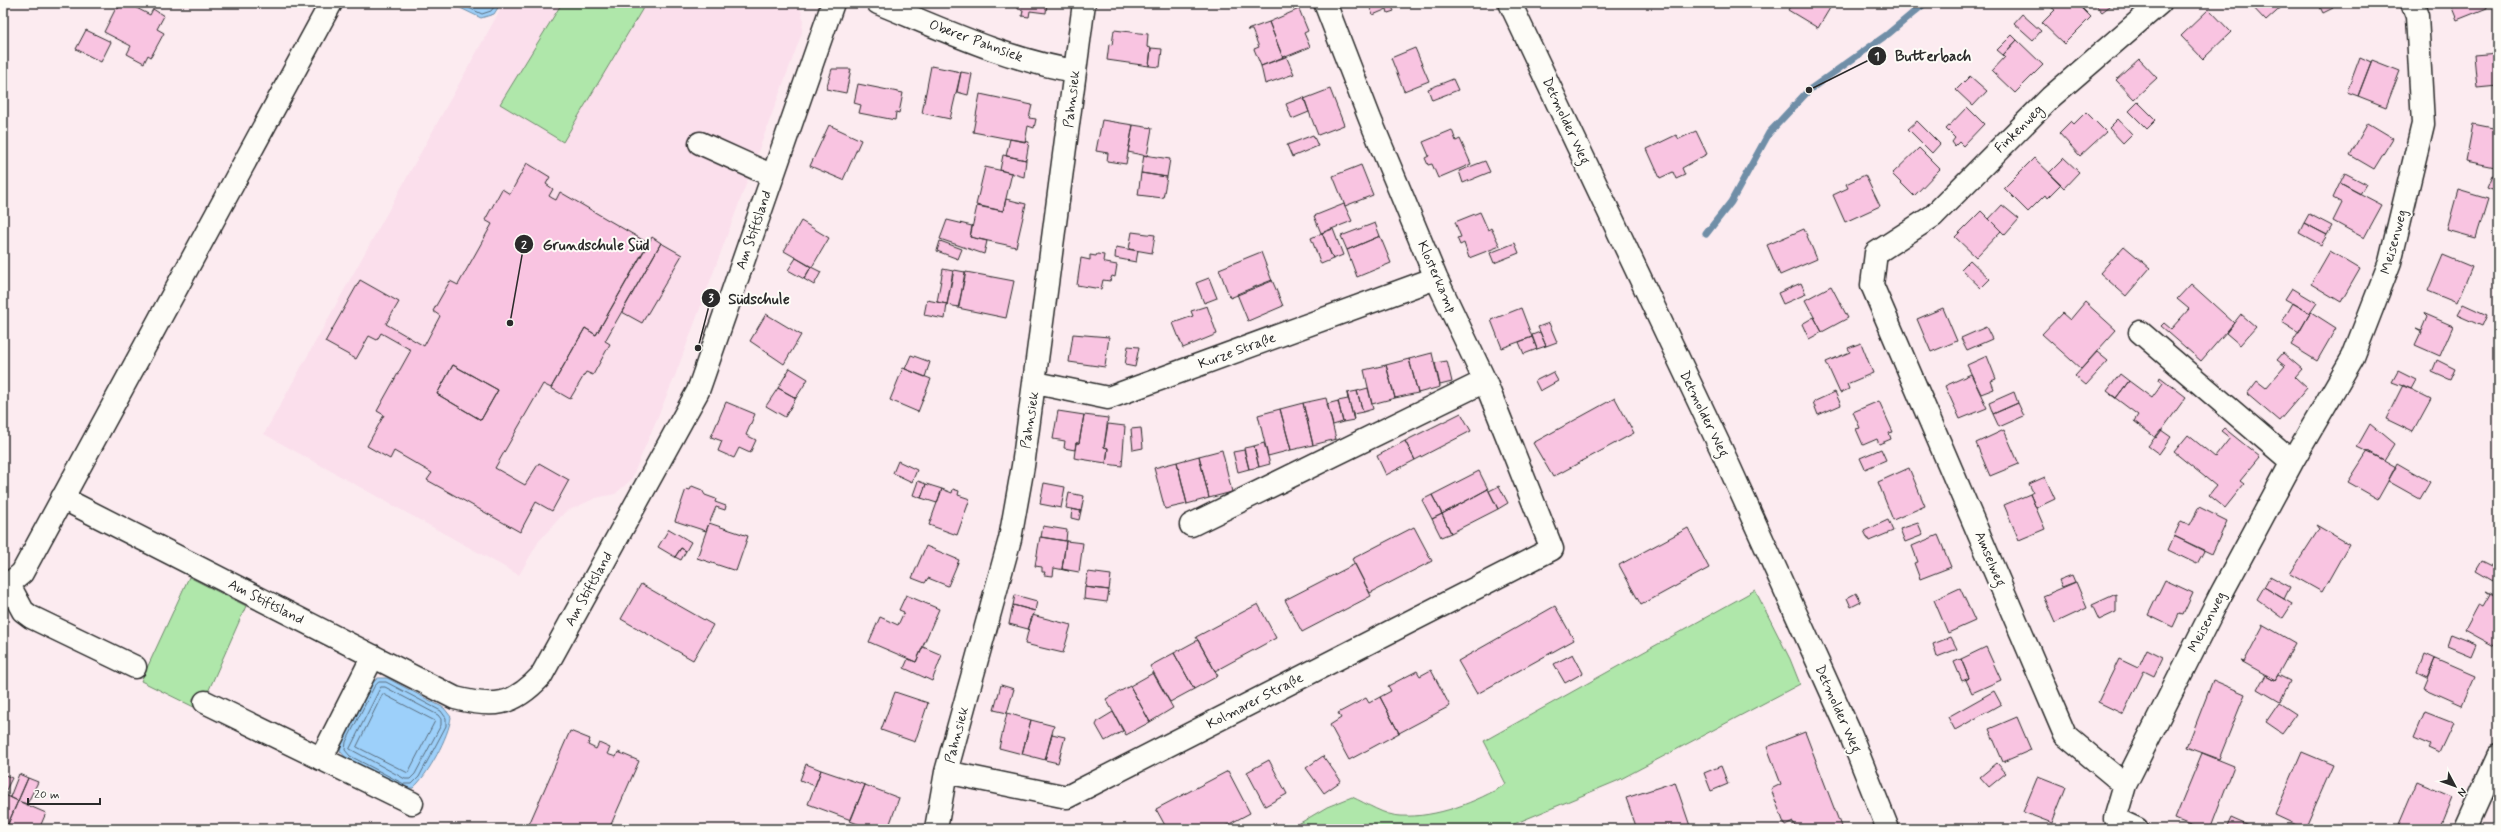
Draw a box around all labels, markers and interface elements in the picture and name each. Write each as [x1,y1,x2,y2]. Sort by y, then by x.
street label: Oberer Pahnsiek [927,16,1025,66]
callout: Butterbach [1867,43,1979,70]
text: Butterbach [1895,47,1971,67]
text: 1 [1874,49,1880,65]
street label: Pahnsiek [1060,69,1084,129]
street label: Detmolder Weg [1536,75,1594,168]
street label: Finkenweg [1991,101,2048,158]
street label: Am Stiftsland [732,188,776,272]
street label: Meisenweg [2377,208,2411,276]
callout: Grundschule Süd [514,231,658,258]
text: Grundschule Süd [543,236,649,256]
text: 2 [521,238,527,254]
street label: Klosterkamp [1413,238,1461,316]
callout: Südschule [701,285,798,312]
text: Südschule [728,290,790,310]
text: 3 [708,291,714,307]
street label: Kurze Straße [1196,329,1278,373]
street label: Detmolder Weg [1673,368,1733,461]
street label: Pahnsiek [1017,390,1043,450]
street label: Amselweg [1968,529,2010,590]
street label: Am Stiftsland [561,549,617,629]
street label: Am Stiftsland [225,575,307,629]
street label: Meisenweg [2184,588,2230,656]
street label: Detmolder Weg [1809,662,1865,757]
street label: Kolmarer Straße [1204,669,1306,733]
street label: Pahnsiek [941,705,973,765]
north arrow [2435,766,2475,806]
scale bar [28,780,100,806]
text: N [2454,785,2469,799]
text: 20 m [34,787,60,803]

